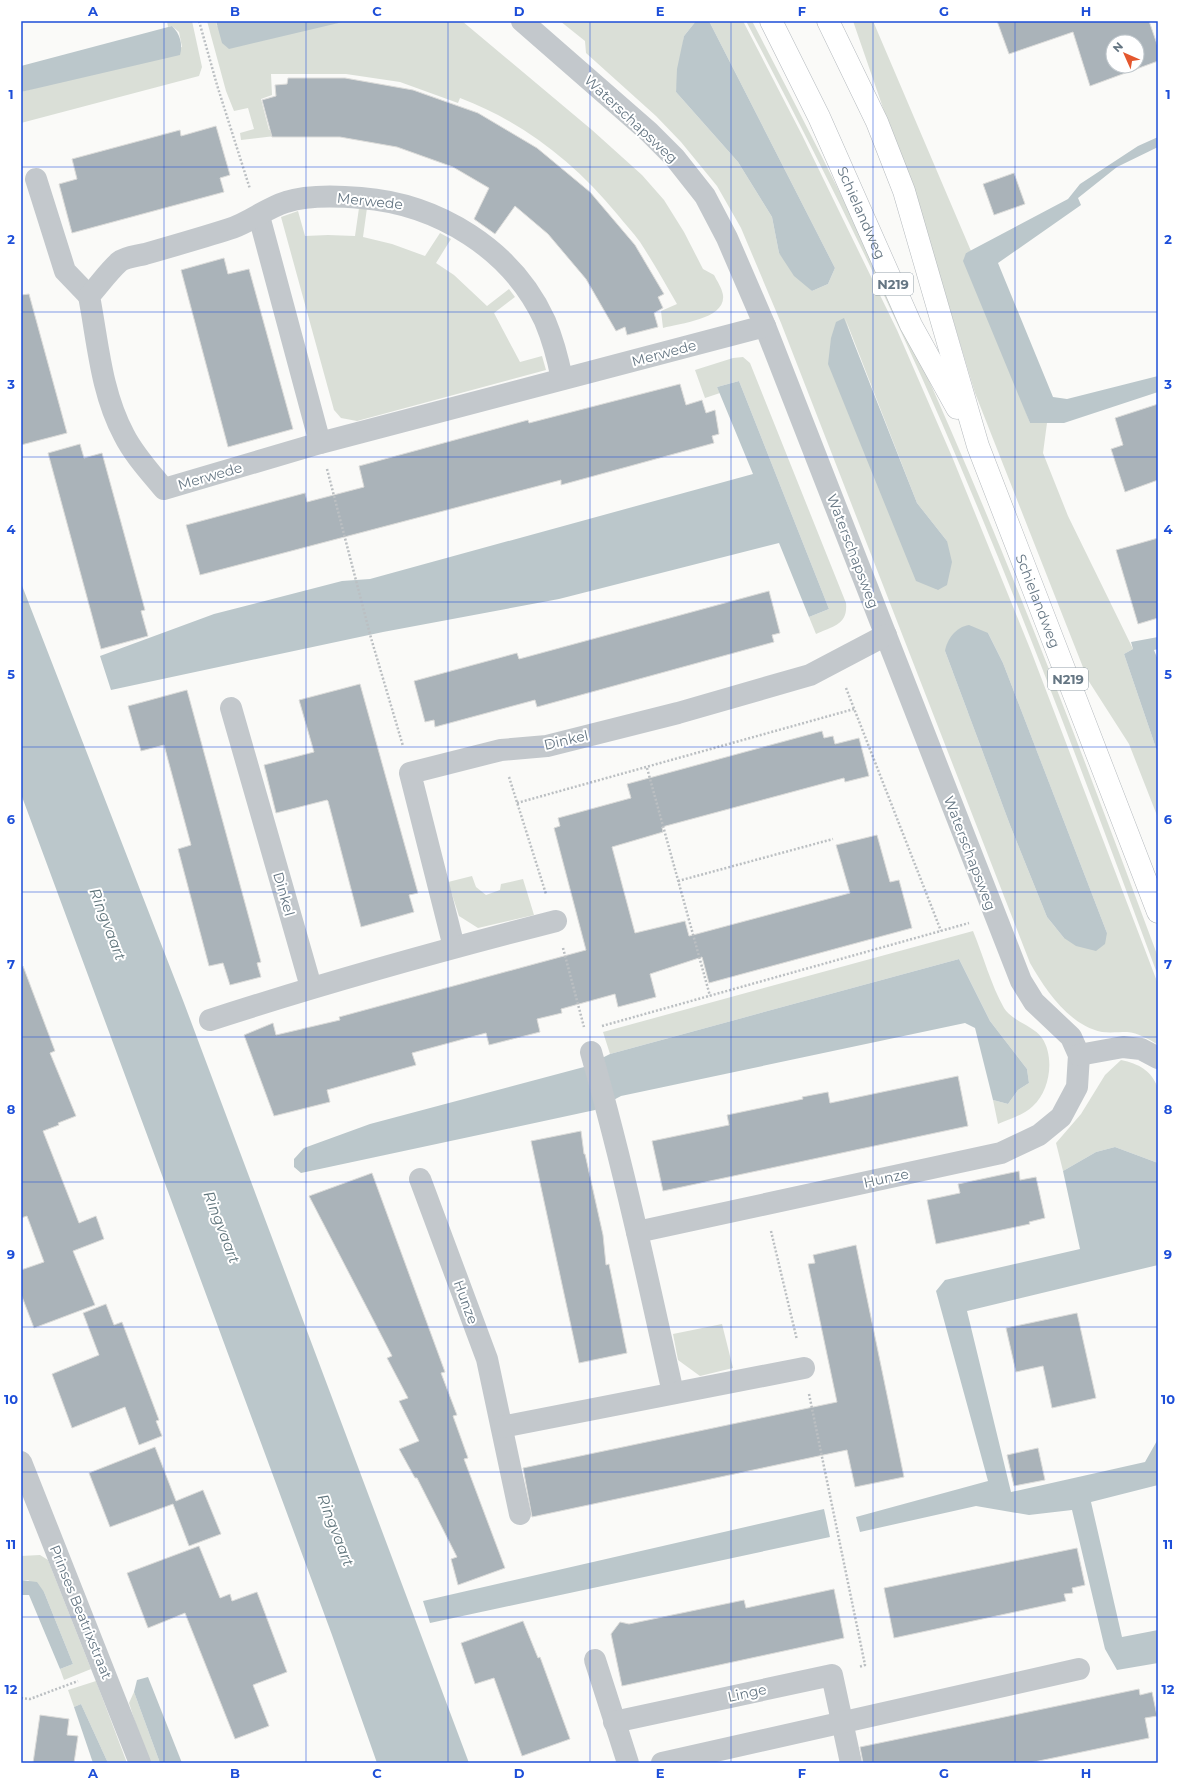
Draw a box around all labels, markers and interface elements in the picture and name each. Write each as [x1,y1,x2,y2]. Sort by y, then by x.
text: A [87,3,99,19]
text: B [230,3,240,19]
text: C [372,3,382,19]
text: D [514,3,525,19]
text: E [656,3,665,19]
text: F [798,3,806,19]
text: G [939,3,949,19]
text: H [1081,3,1091,19]
north arrow [1105,34,1145,74]
text: N [1110,39,1126,55]
street label: Waterschapsweg [581,71,681,167]
text: 1 [8,86,14,102]
text: 1 [1165,86,1171,102]
street label: Schielandweg [833,164,890,262]
street label: Merwede [336,189,404,213]
text: 2 [7,231,15,247]
text: 2 [1164,231,1172,247]
road number: N219 [873,273,913,295]
street label: Merwede [630,336,698,370]
text: 3 [6,376,15,392]
text: 3 [1163,376,1172,392]
street label: Merwede [176,458,244,494]
street label: Waterschapsweg [823,491,883,611]
text: 4 [7,521,16,537]
text: 4 [1164,521,1173,537]
street label: Schielandweg [1012,551,1064,651]
text: 5 [7,666,15,682]
text: 5 [1164,666,1172,682]
road number: N219 [1048,668,1088,690]
street label: Dinkel [542,726,590,754]
street label: Waterschapsweg [940,793,1000,913]
text: 6 [7,811,16,827]
text: 6 [1164,811,1173,827]
street label: Dinkel [269,870,299,918]
water label: Ringvaart [86,885,130,963]
text: 7 [7,956,15,972]
text: 7 [1164,956,1172,972]
text: 8 [7,1101,16,1117]
text: 8 [1164,1101,1173,1117]
street label: Hunze [862,1164,910,1192]
water label: Ringvaart [200,1188,244,1266]
text: 9 [7,1246,15,1262]
text: 9 [1164,1246,1172,1262]
street label: Hunze [450,1277,482,1327]
text: 10 [4,1391,18,1407]
text: 10 [1161,1391,1175,1407]
water label: Ringvaart [314,1491,358,1569]
text: 11 [6,1536,16,1552]
text: 11 [1163,1536,1173,1552]
street label: Prinses Beatrixstraat [46,1542,116,1682]
street label: Linge [726,1680,768,1706]
text: 12 [5,1681,18,1697]
text: 12 [1162,1681,1175,1697]
text: A [87,1765,99,1781]
text: B [230,1765,240,1781]
text: C [372,1765,382,1781]
text: D [514,1765,525,1781]
text: E [656,1765,665,1781]
text: F [798,1765,806,1781]
text: G [939,1765,949,1781]
text: H [1081,1765,1091,1781]

